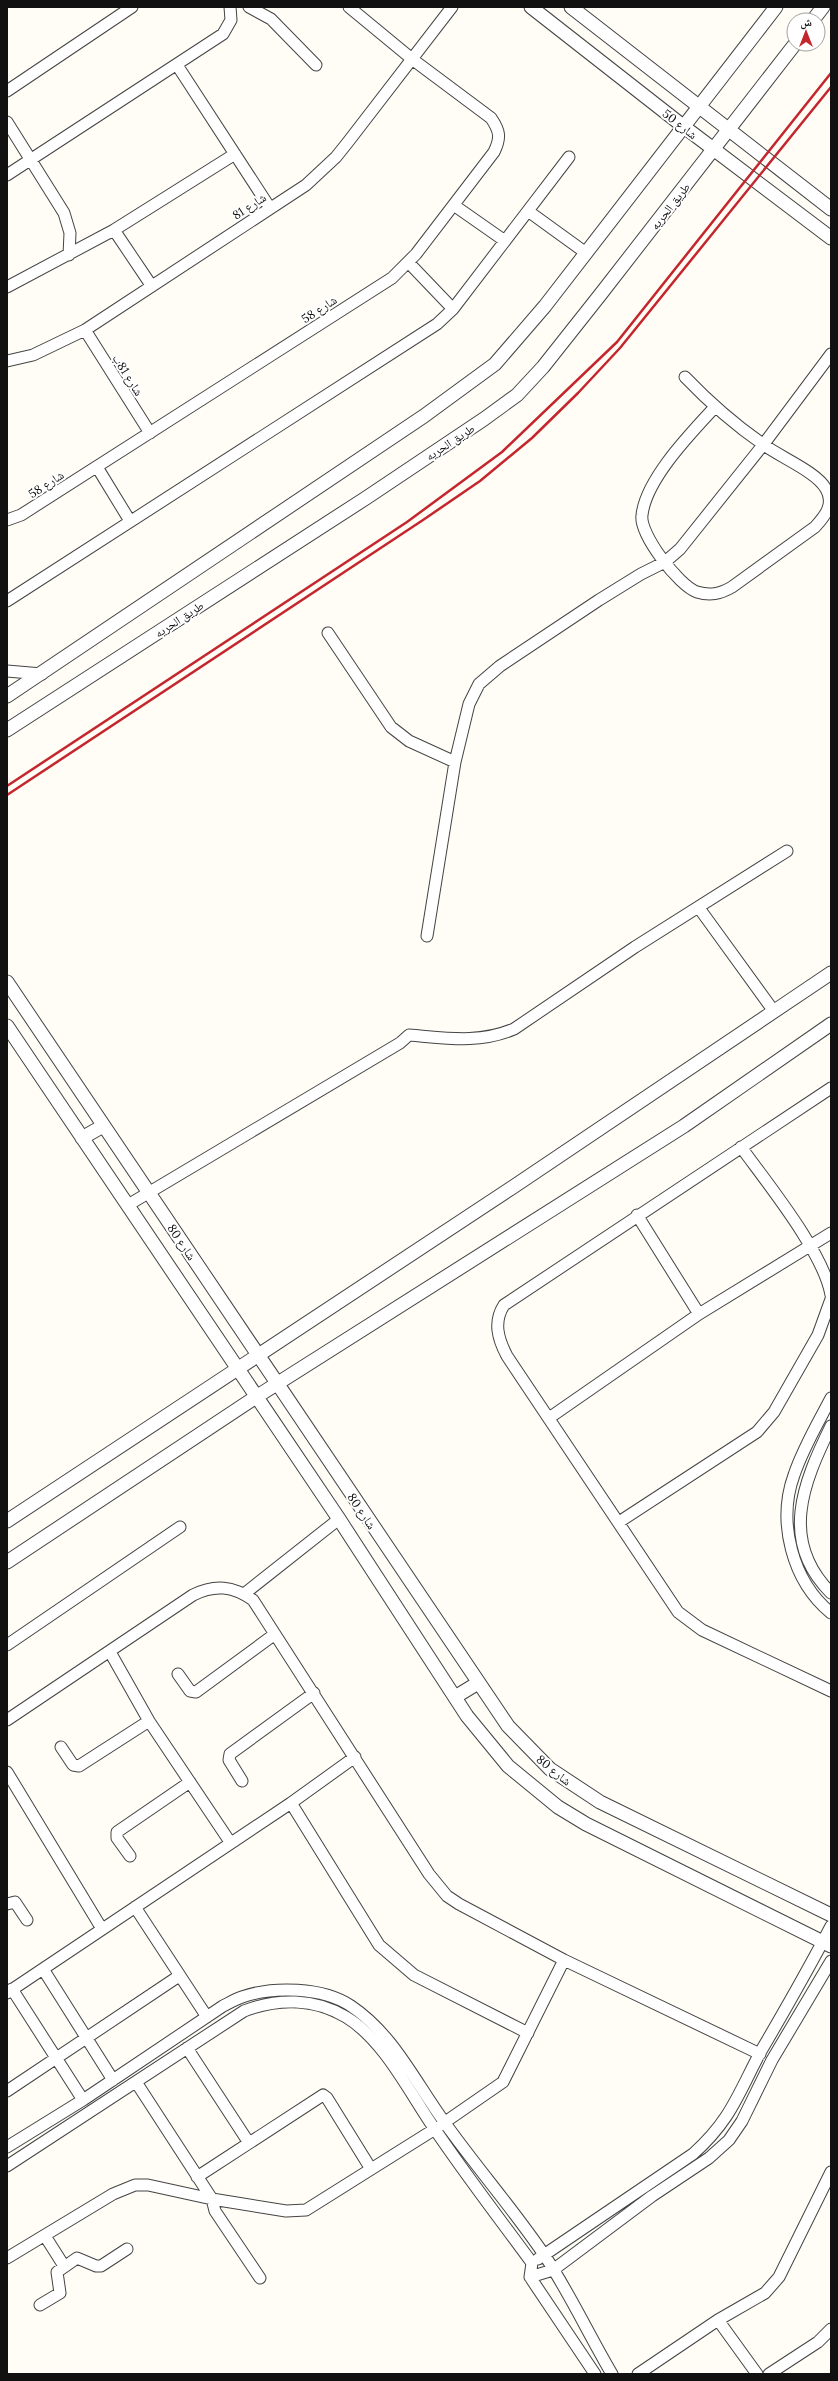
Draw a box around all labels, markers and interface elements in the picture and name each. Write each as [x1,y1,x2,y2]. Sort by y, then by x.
north arrow [786,12,826,52]
text: ش [800,15,812,30]
street label: شارع 50 [659,106,700,143]
street label: طريق الحريه [647,179,693,233]
street label: شارع 81 [229,190,269,223]
street label: شارع 58 [298,292,340,327]
street label: شارع 81ب [109,351,147,399]
street label: طريق الحريه [423,421,478,464]
street label: شارع 58 [25,467,67,502]
street label: طريق الحريه [152,598,207,641]
street label: شارع 80 [164,1221,200,1263]
street label: شارع 80 [344,1490,380,1532]
street label: شارع 80 [533,1752,574,1789]

